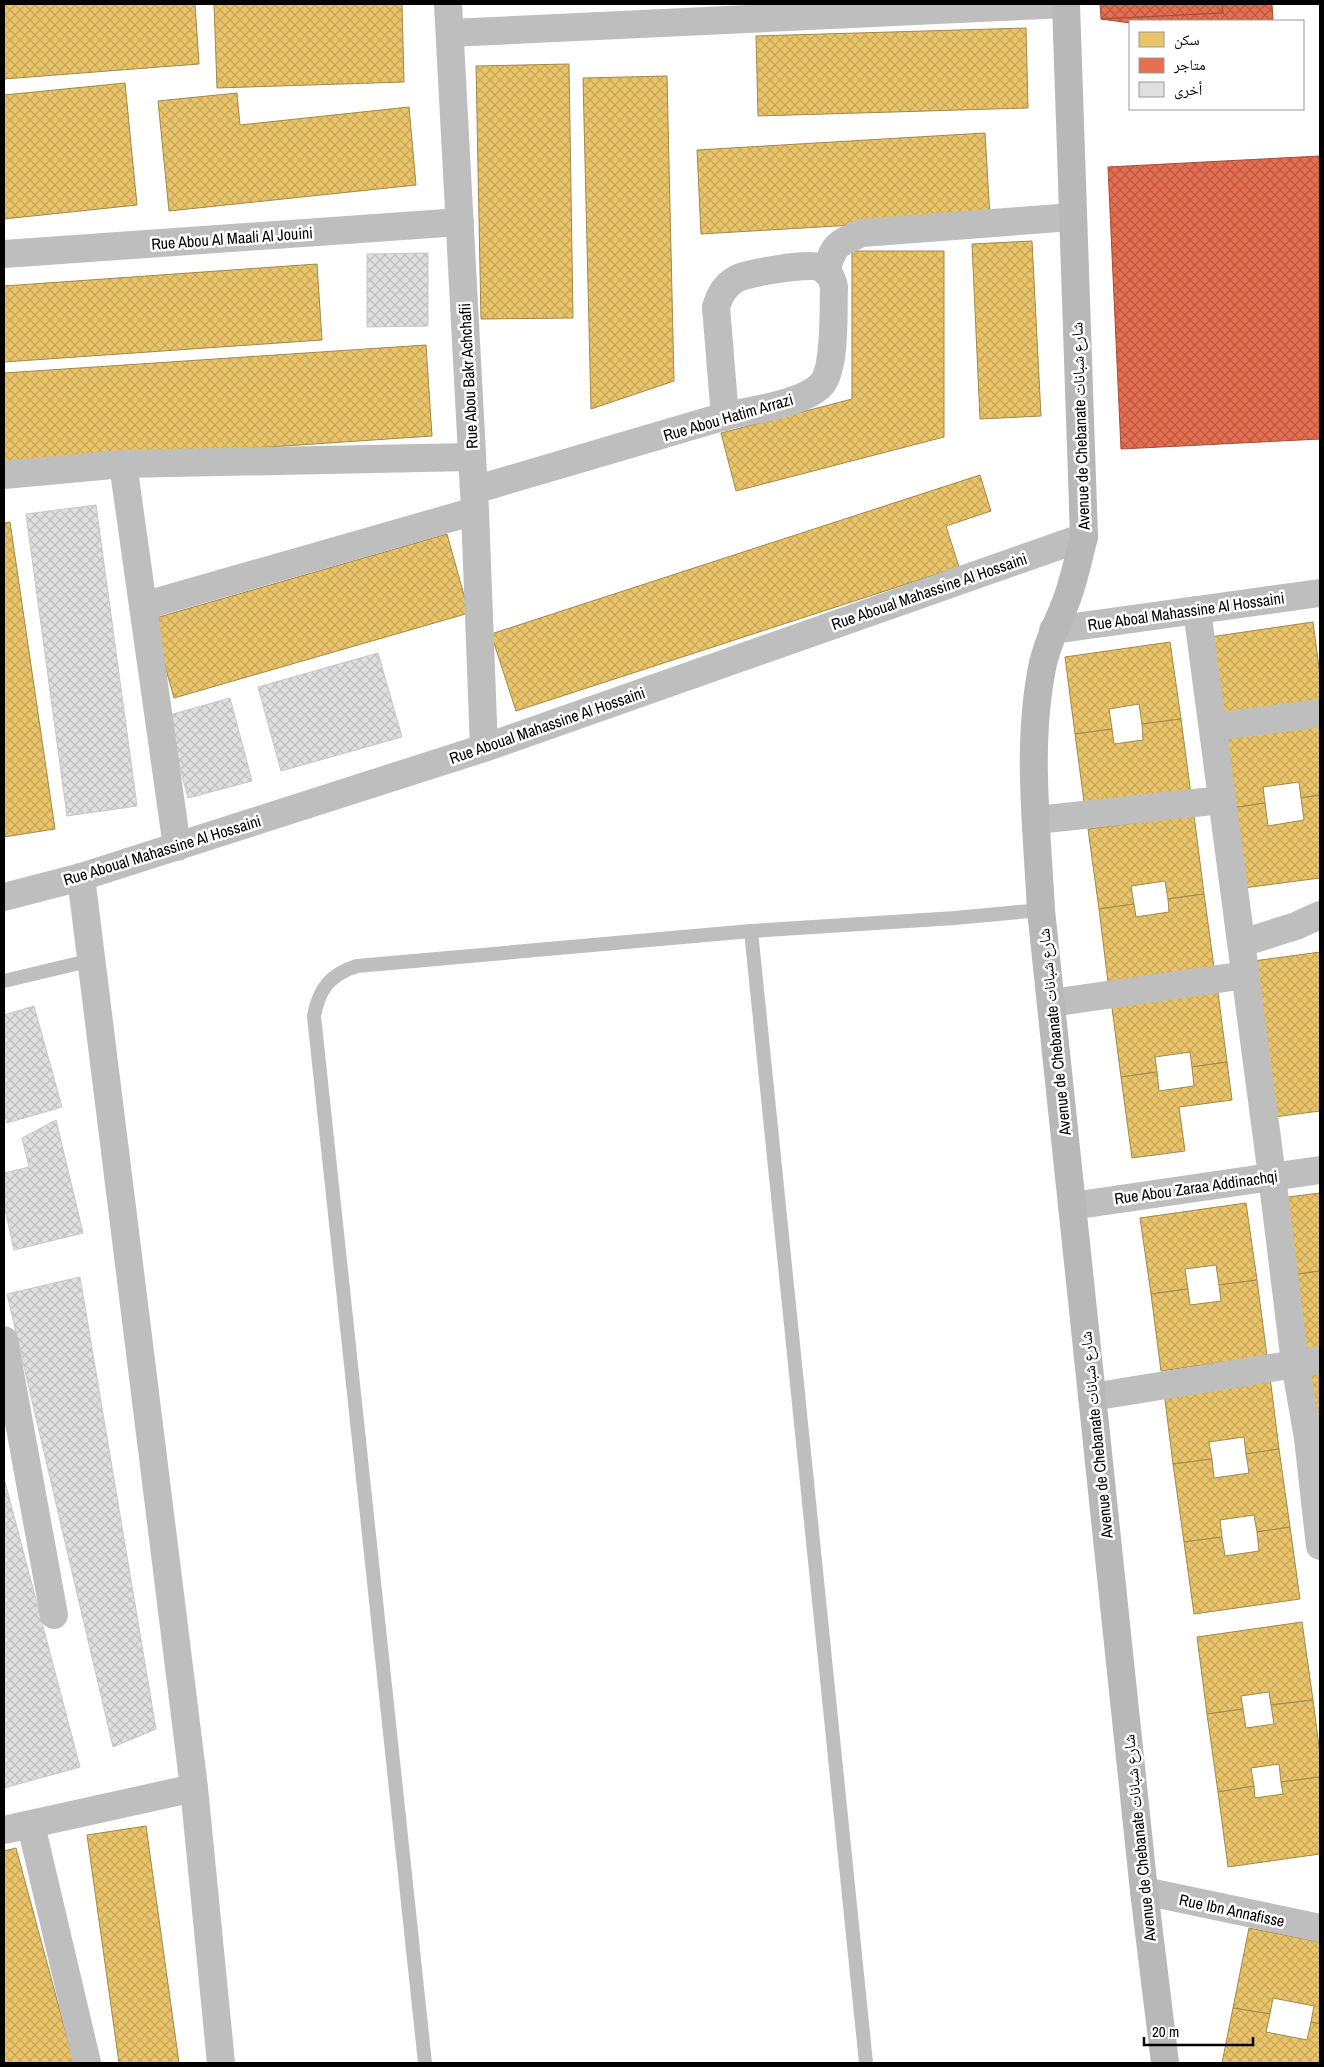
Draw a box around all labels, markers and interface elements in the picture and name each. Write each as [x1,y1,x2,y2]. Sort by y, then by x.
legend [1129,20,1304,110]
text: سكن [1174,29,1200,50]
text: متاجر [1173,54,1206,75]
text: أخرى [1174,79,1203,100]
street label: Rue Abou Al Maali Al Jouini [150,221,314,255]
street label: Rue Abou Bakr Achchafii [453,303,483,449]
street label: Avenue de Chebanate شارع شبانات [1065,322,1095,531]
street label: Rue Abou Hatim Arrazi [660,388,796,446]
street label: Rue Aboual Mahassine Al Hossaini [828,547,1030,635]
street label: Rue Aboal Mahassine Al Hossaini [1086,586,1286,636]
street label: Rue Aboual Mahassine Al Hossaini [446,681,648,769]
street label: Rue Aboual Mahassine Al Hossaini [60,809,264,891]
street label: Avenue de Chebanate شارع شبانات [1032,927,1076,1138]
street label: Rue Abou Zaraa Addinachqi [1113,1165,1279,1209]
street label: Avenue de Chebanate شارع شبانات [1074,1330,1118,1541]
street label: Avenue de Chebanate شارع شبانات [1117,1733,1161,1944]
street label: Rue Ibn Annafisse [1177,1888,1287,1932]
scale bar [1144,2014,1253,2046]
text: 20 m [1152,2021,1179,2042]

